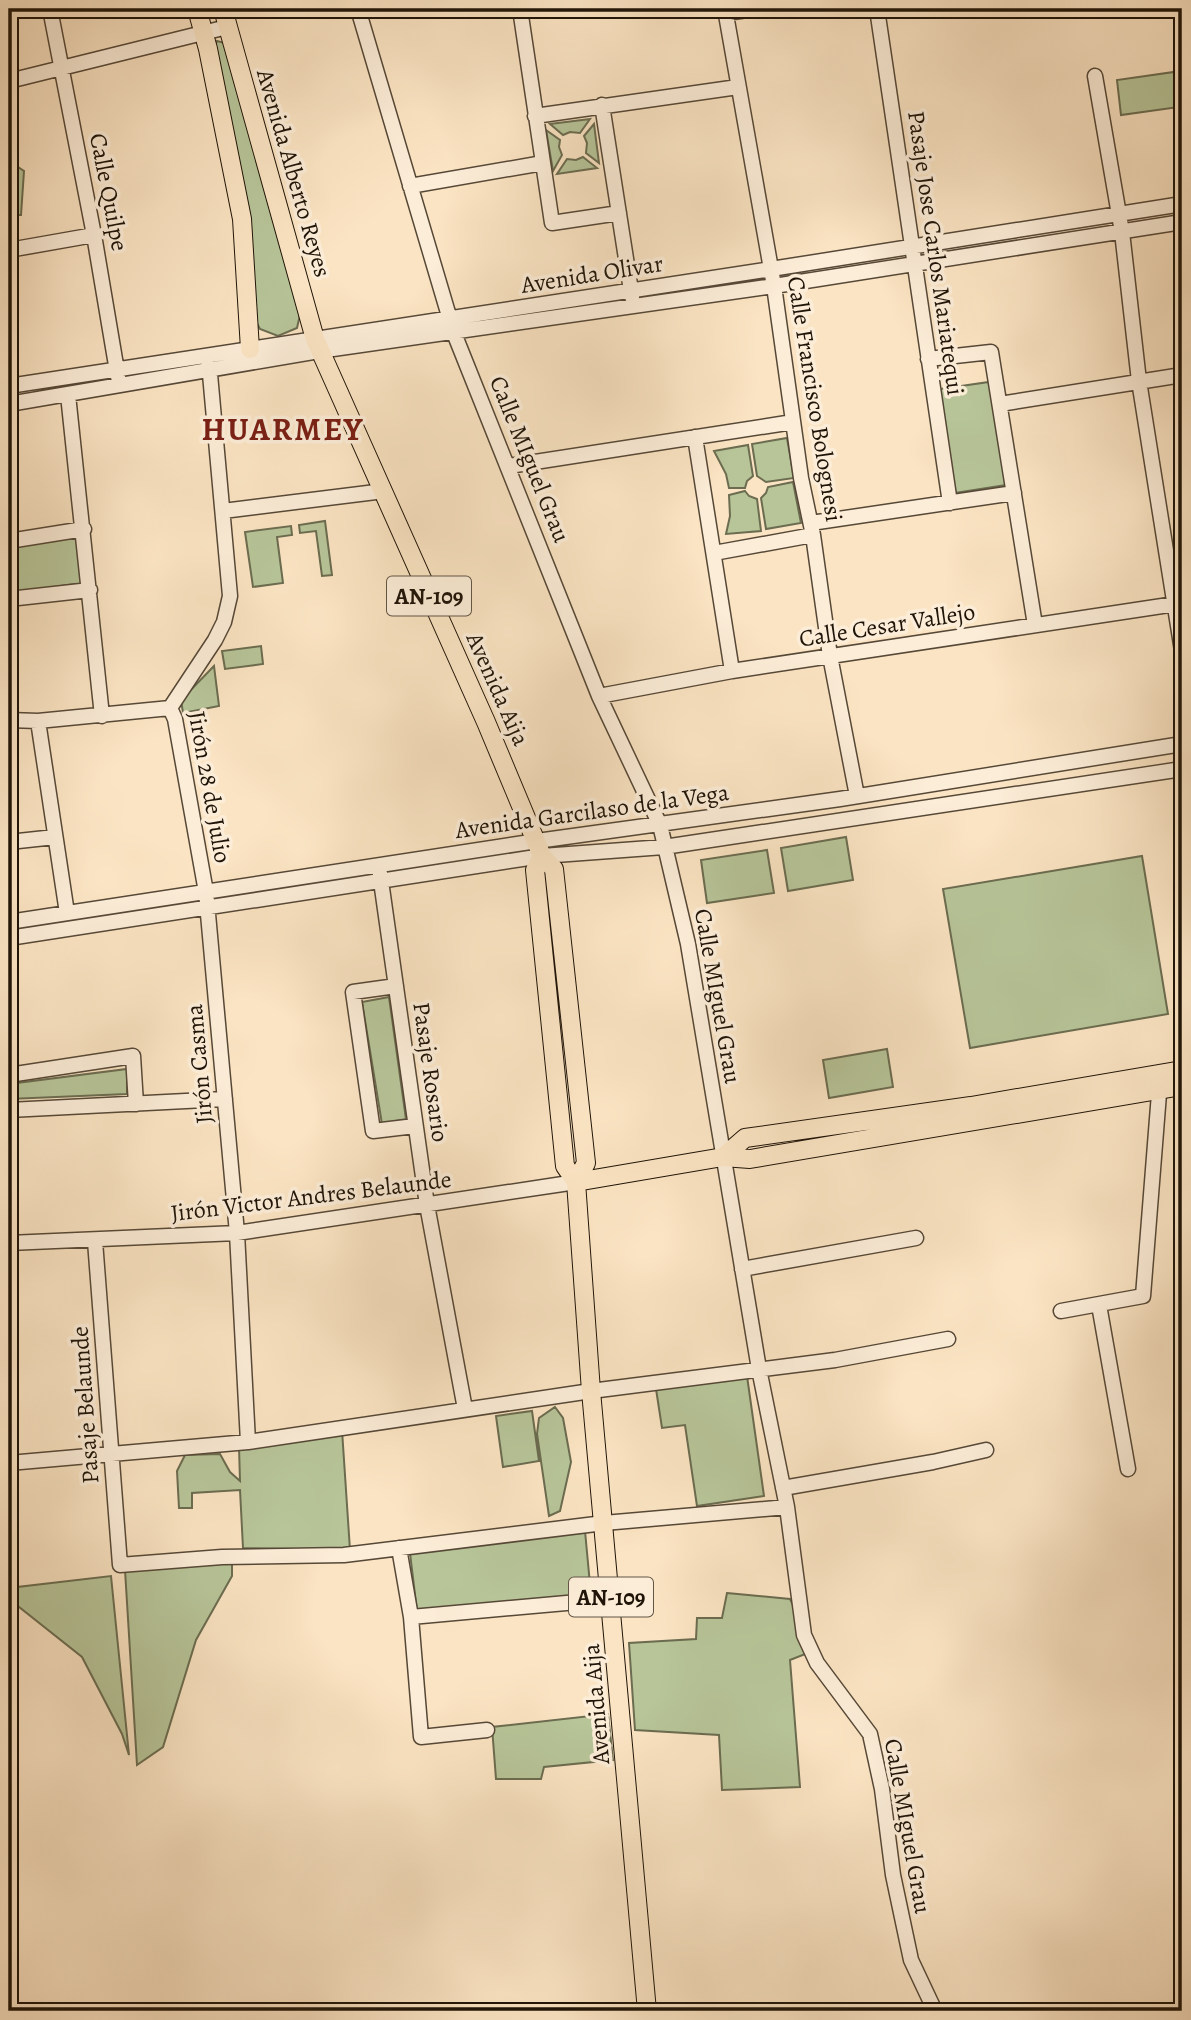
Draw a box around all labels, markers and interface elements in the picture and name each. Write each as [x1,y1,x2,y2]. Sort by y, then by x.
street label: Avenida Alberto Reyes [249,64,339,281]
street label: Pasaje Jose Carlos Mariatequi [900,109,972,397]
street label: Calle Quilpe [82,130,136,254]
street label: Avenida Olivar [518,247,665,301]
street label: Calle Francisco Bolognesi [780,274,850,524]
street label: Calle MIguel Grau [482,371,578,547]
district label: HUARMEY [201,407,365,451]
road number: AN-109 [387,576,471,616]
street label: Calle Cesar Vallejo [797,595,977,655]
street label: Avenida Aija [458,626,538,751]
street label: Jirón 28 de Julio [181,708,239,866]
street label: Avenida Garcilaso de la Vega [452,776,732,846]
street label: Calle MIguel Grau [687,906,749,1086]
street label: Pasaje Rosario [405,1000,457,1144]
street label: Jirón Casma [178,1002,220,1125]
street label: Jirón Victor Andres Belaunde [169,1163,453,1229]
street label: Pasaje Belaunde [64,1325,106,1485]
road number: AN-109 [569,1578,653,1616]
street label: Avenida Aija [575,1642,617,1767]
street label: Calle MIguel Grau [877,1736,939,1916]

